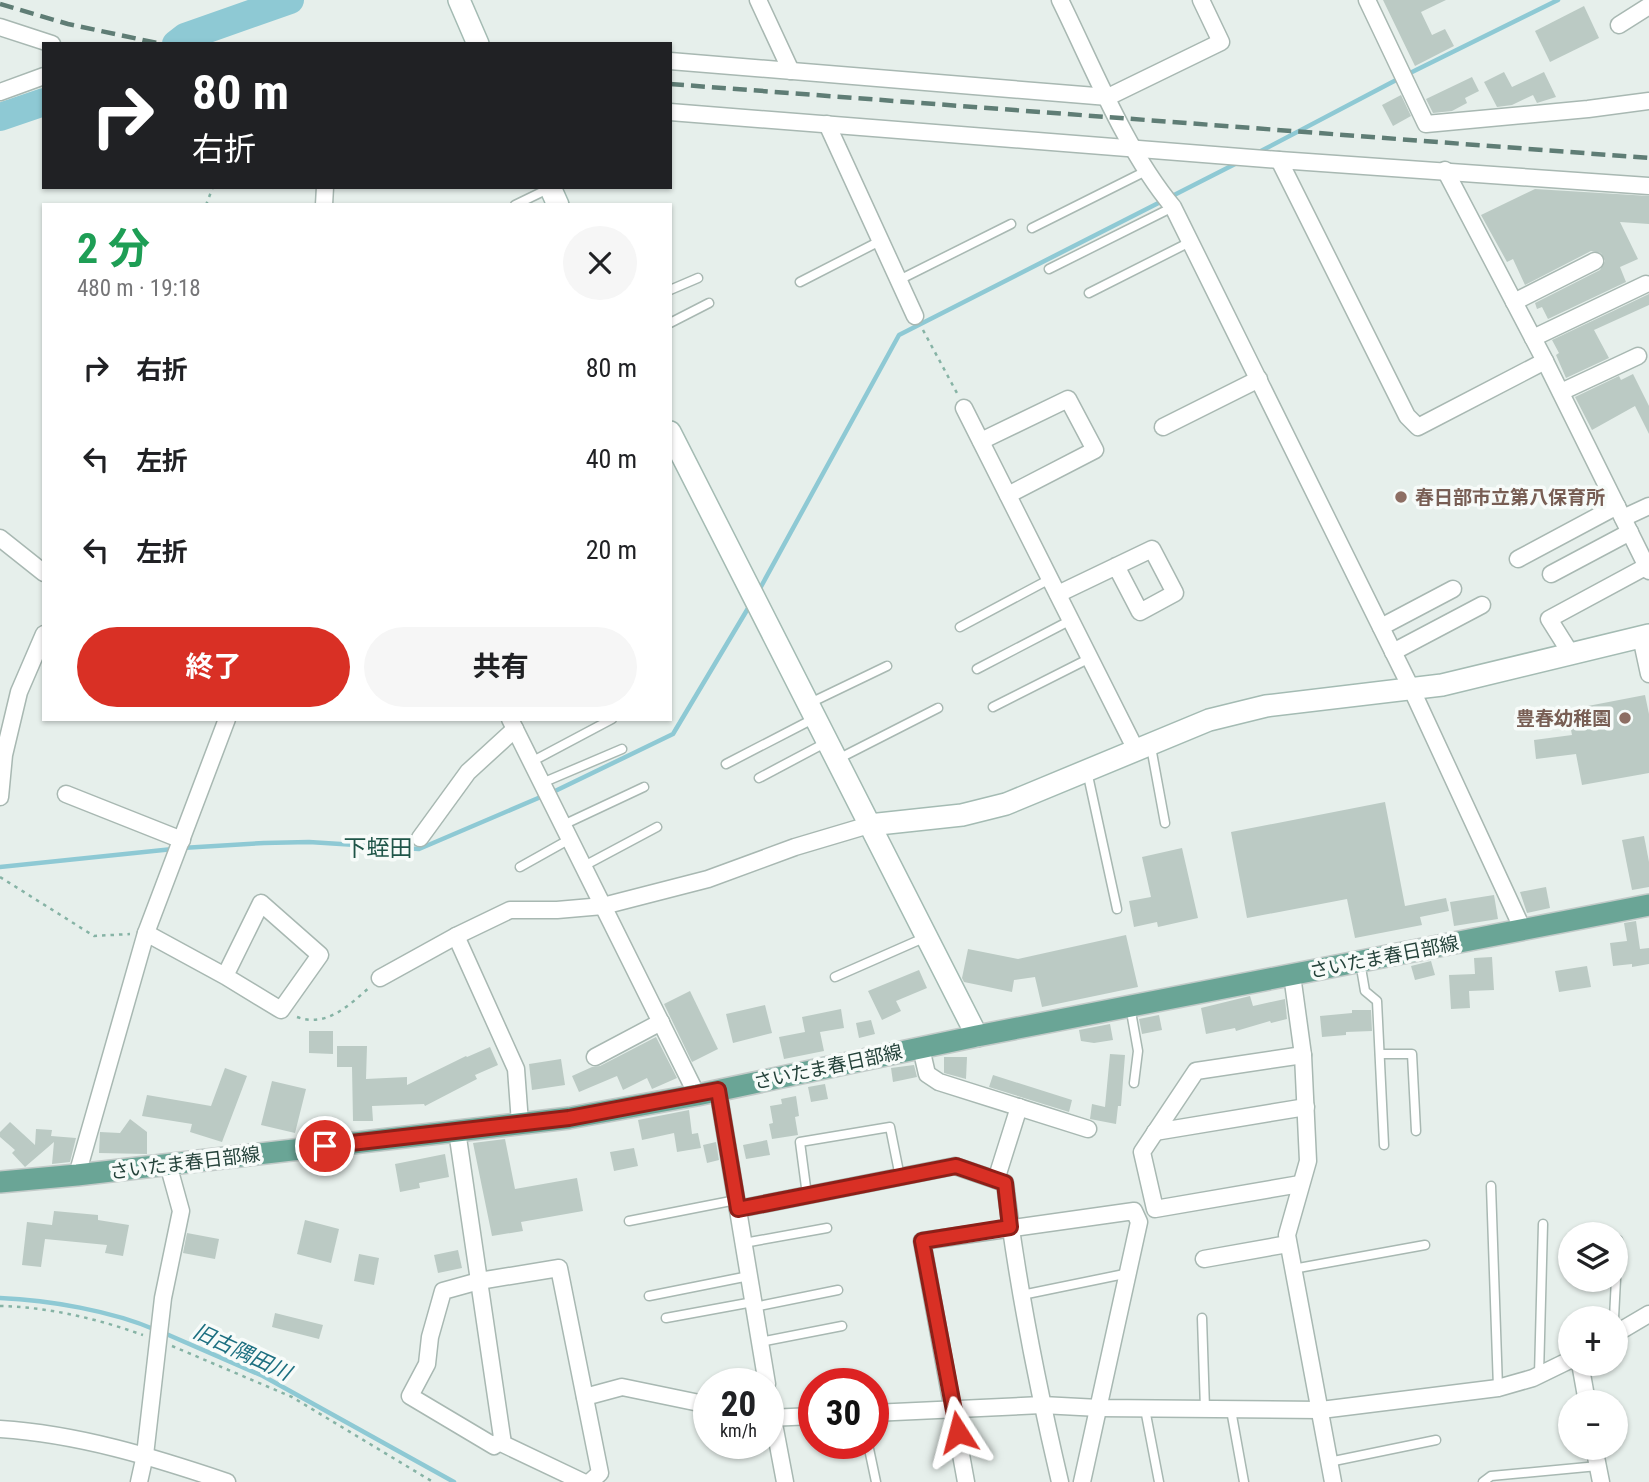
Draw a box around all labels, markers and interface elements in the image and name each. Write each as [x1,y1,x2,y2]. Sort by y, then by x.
text: 80 m [192,64,289,121]
icon: right [77,70,168,161]
text: 右折 [192,130,256,168]
text: 2 分 [77,224,150,273]
button: close [563,226,637,300]
text: 480 m · 19:18 [77,275,201,302]
icon: right [77,349,115,387]
text: 80 m [586,353,637,383]
text: 右折 [136,355,188,385]
icon: left [77,440,115,478]
text: 40 m [586,444,637,474]
text: 左折 [136,446,188,476]
place label: 春日部市立第八保育所 [1415,486,1605,509]
marker: 春日部市立第八保育所 [1393,489,1409,505]
icon: left [77,531,115,569]
text: 20 m [586,535,637,565]
text: 左折 [136,537,188,567]
button: 終了 [77,627,350,707]
button: 共有 [364,627,637,707]
place label: 豊春幼稚園 [1516,707,1611,730]
marker: 豊春幼稚園 [1617,710,1633,726]
district label: 下蛭田 [344,835,413,862]
street label: さいたま春日部線 [1307,931,1461,983]
street label: さいたま春日部線 [752,1040,904,1094]
pin [295,1116,355,1176]
icon: arrive [306,1127,344,1165]
street label: さいたま春日部線 [108,1142,262,1184]
map controls [1558,1222,1628,1460]
button: layers [1558,1222,1628,1292]
button: + [1558,1306,1628,1376]
water label: 旧古隅田川 [189,1319,296,1386]
speed limit sign: 30 [798,1368,889,1459]
text: 20 [721,1384,756,1425]
button: − [1558,1390,1628,1460]
position arrow [921,1395,995,1469]
text: km/h [720,1420,757,1441]

